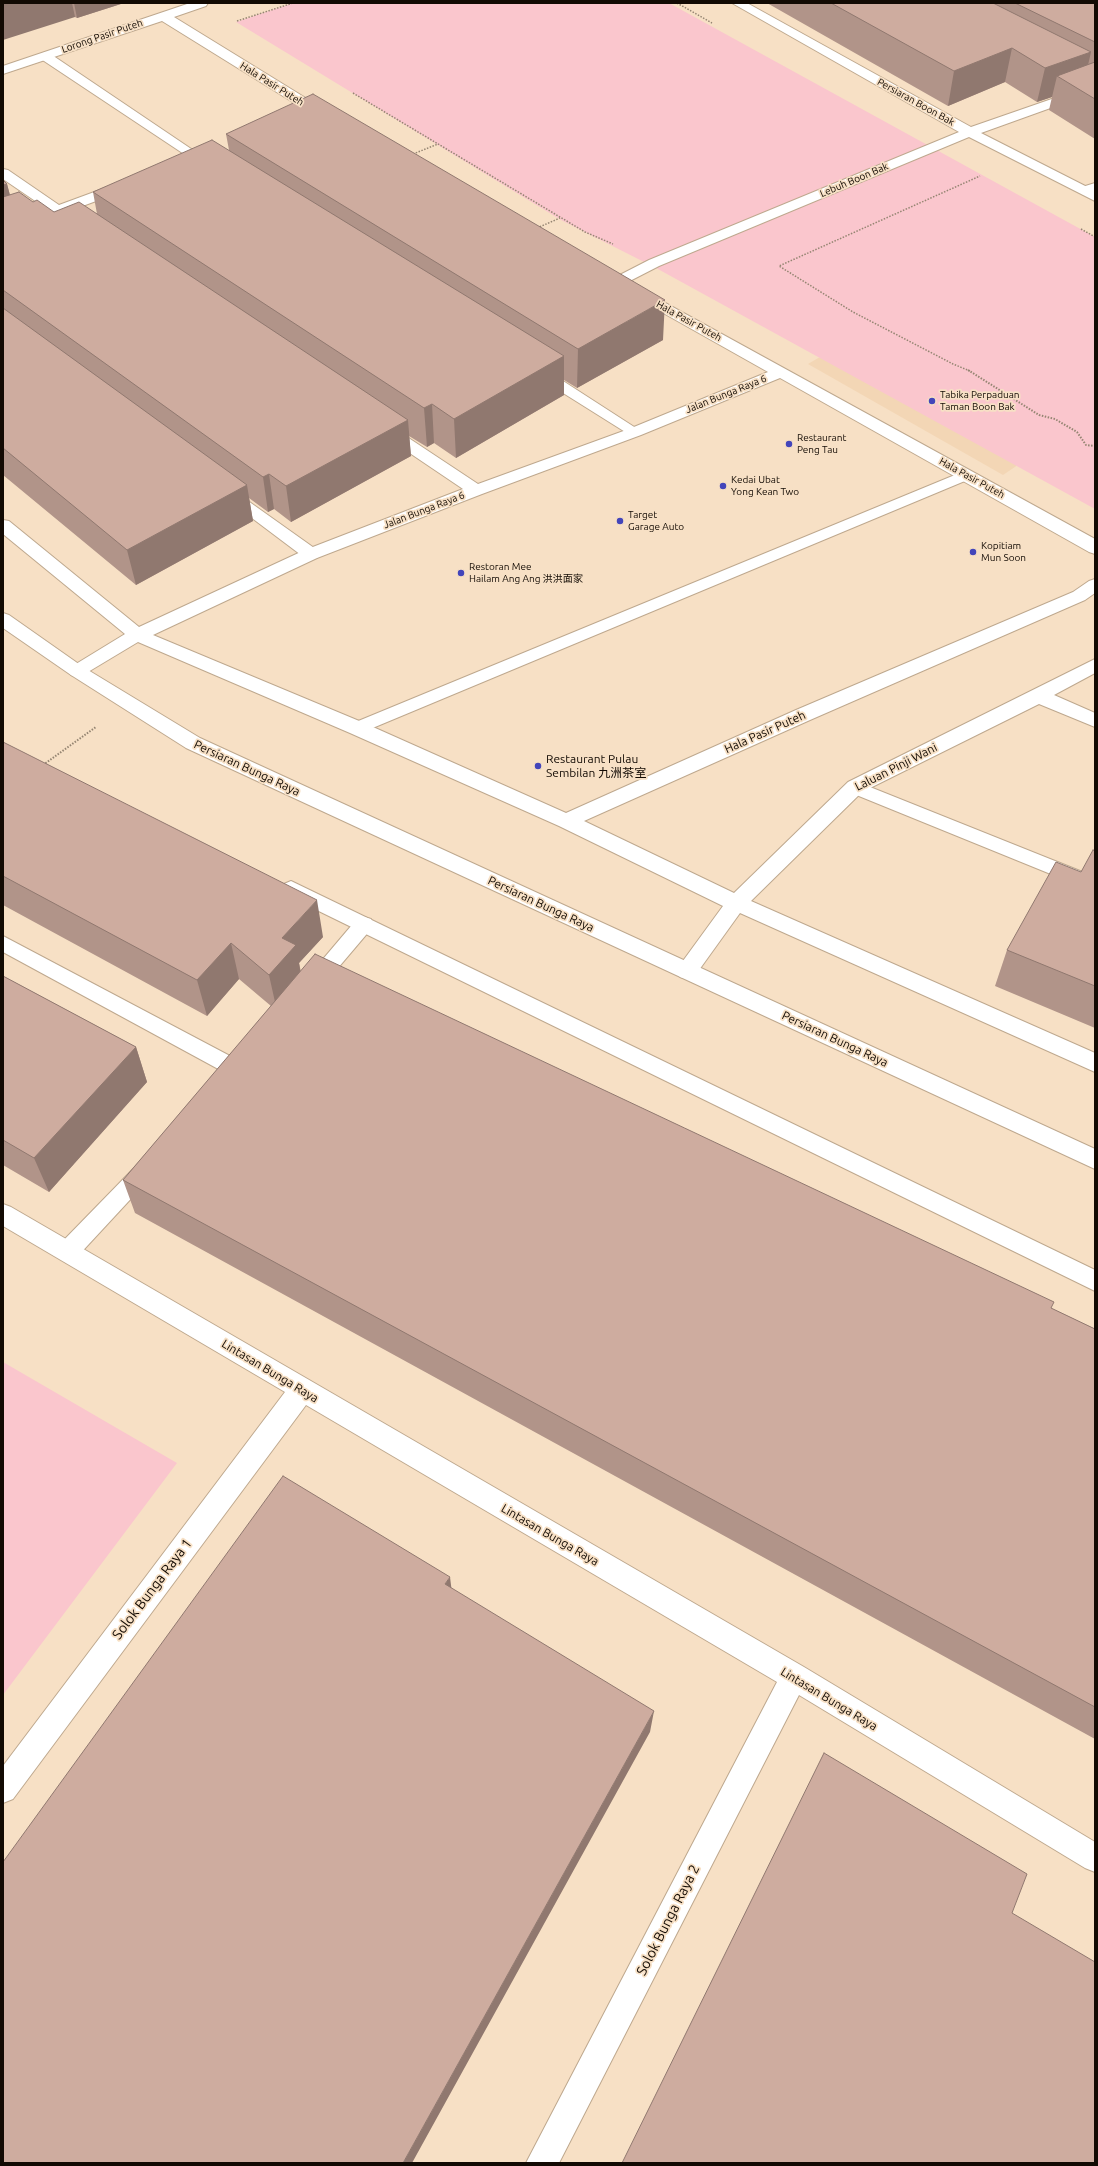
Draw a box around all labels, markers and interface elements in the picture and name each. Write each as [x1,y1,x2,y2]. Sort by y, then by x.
street label: Lorong Pasir Puteh [60,16,144,56]
street label: Hala Pasir Puteh [238,60,306,108]
street label: Persiaran Boon Bak [875,76,957,128]
street label: Lebuh Boon Bak [818,160,890,200]
street label: Hala Pasir Puteh [654,298,724,344]
street label: Jalan Bunga Raya 6 [684,372,768,416]
place label: Tabika Perpaduan Taman Boon Bak [940,389,1020,412]
marker: Tabika Perpaduan Taman Boon Bak [927,396,937,406]
place label: Restaurant Peng Tau [797,432,846,456]
marker: Restaurant Peng Tau [784,439,794,449]
street label: Hala Pasir Puteh [937,455,1007,501]
place label: Kedai Ubat Yong Kean Two [731,474,799,498]
marker: Kedai Ubat Yong Kean Two [718,481,728,491]
street label: Jalan Bunga Raya 6 [382,489,466,531]
place label: Target Garage Auto [628,509,684,532]
marker: Target Garage Auto [615,516,625,526]
place label: Kopitiam Mun Soon [981,540,1026,564]
marker: Kopitiam Mun Soon [968,547,978,557]
place label: Restoran Mee Hailam Ang Ang 洪洪面家 [469,561,583,584]
marker: Restoran Mee Hailam Ang Ang 洪洪面家 [456,568,466,578]
street label: Hala Pasir Puteh [722,708,808,756]
street label: Persiaran Bunga Raya [192,737,302,799]
street label: Laluan Pinji Wani [852,740,940,794]
place label: Restaurant Pulau Sembilan 九洲茶室 [546,752,646,780]
marker: Restaurant Pulau Sembilan 九洲茶室 [533,761,543,771]
street label: Persiaran Bunga Raya [486,873,596,935]
street label: Persiaran Bunga Raya [780,1008,890,1070]
street label: Lintasan Bunga Raya [219,1336,321,1406]
street label: Lintasan Bunga Raya [499,1501,601,1569]
street label: Solok Bunga Raya 1 [109,1535,195,1643]
street label: Lintasan Bunga Raya [778,1664,880,1734]
street label: Solok Bunga Raya 2 [633,1862,703,1978]

